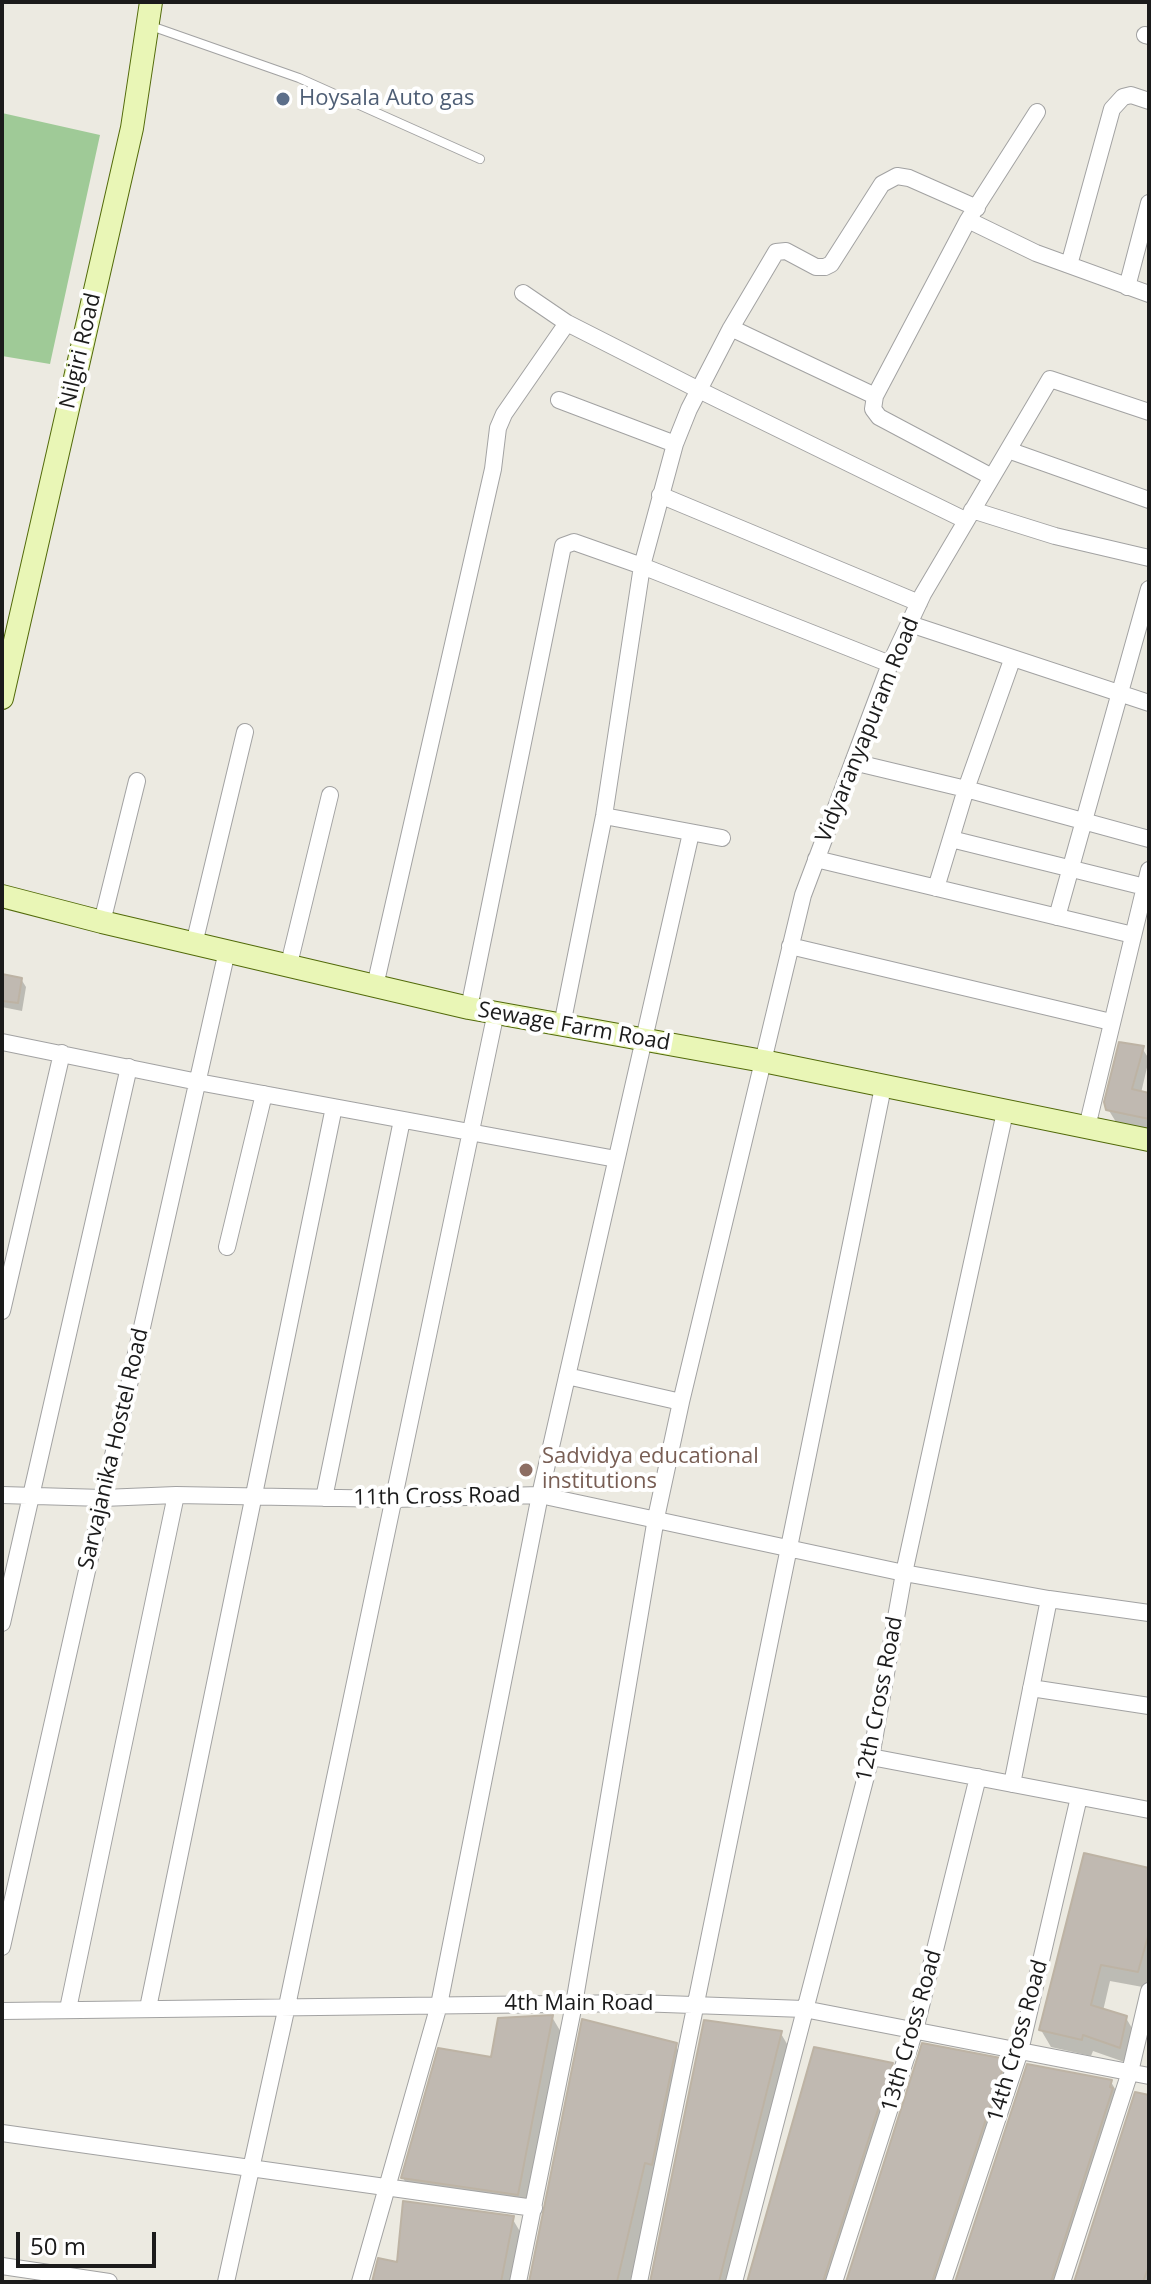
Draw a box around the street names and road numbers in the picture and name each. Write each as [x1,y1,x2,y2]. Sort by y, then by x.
street label: Nilgiri Road [55,291,107,411]
street label: Vidyaranyapuram Road [811,614,925,846]
street label: Sewage Farm Road [476,997,672,1057]
street label: Sarvajanika Hostel Road [73,1326,155,1572]
street label: 11th Cross Road [353,1482,521,1512]
street label: 12th Cross Road [851,1614,909,1784]
street label: 13th Cross Road [876,1947,948,2115]
street label: 14th Cross Road [982,1957,1054,2125]
street label: 4th Main Road [505,1991,653,2017]

